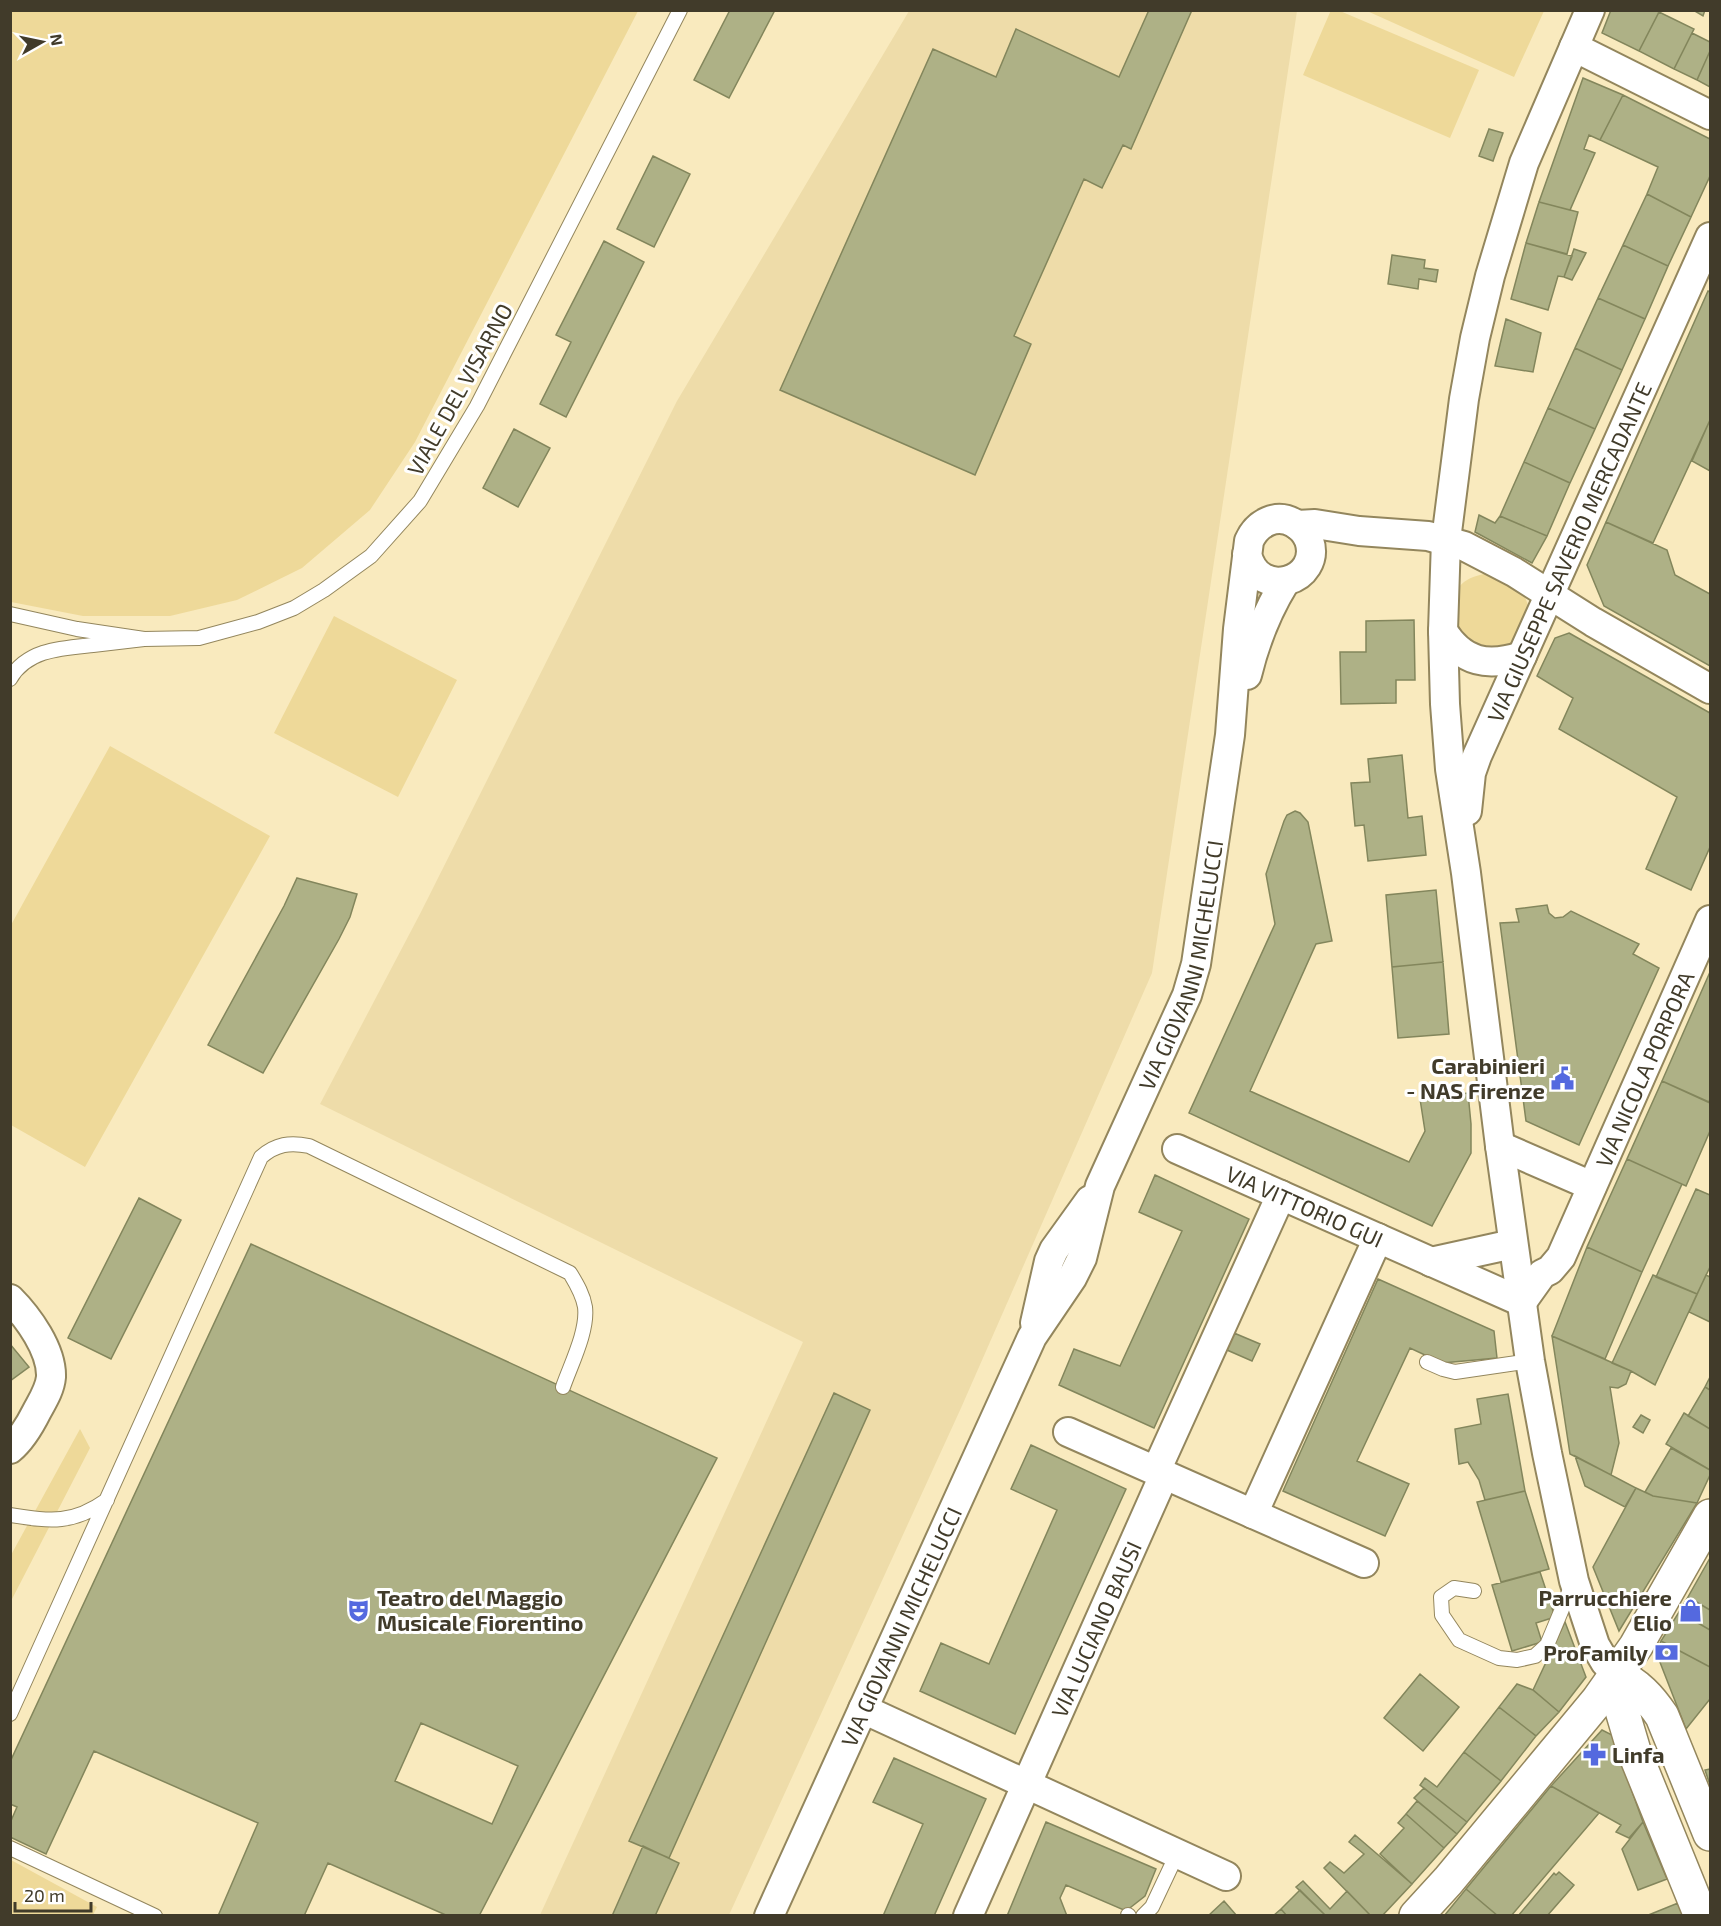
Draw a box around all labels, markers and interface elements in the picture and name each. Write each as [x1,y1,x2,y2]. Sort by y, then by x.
north arrow [12,12,72,72]
text: N [47,32,68,47]
street label: VIALE DEL VISARNO [401,299,517,479]
street label: VIA GIUSEPPE SAVERIO MERCADANTE [1481,378,1656,726]
street label: VIA GIOVANNI MICHELUCCI [1133,838,1227,1094]
street label: VIA NICOLA PORPORA [1590,967,1699,1171]
place label: Carabinieri - NAS Firenze [1406,1052,1545,1103]
public building icon: Carabinieri - NAS Firenze [1550,1065,1576,1091]
street label: VIA VITTORIO GUI [1222,1160,1388,1252]
street label: VIA GIOVANNI MICHELUCCI [835,1503,966,1750]
street label: VIA LUCIANO BAUSI [1045,1537,1146,1721]
place label: Teatro del Maggio Musicale Fiorentino [377,1584,584,1635]
place label: Parrucchiere Elio [1539,1584,1672,1635]
theatre icon: Teatro del Maggio Musicale Fiorentino [346,1597,372,1623]
shop icon: Parrucchiere Elio [1677,1597,1703,1623]
place label: ProFamily [1543,1639,1649,1666]
bank icon: ProFamily [1653,1639,1679,1665]
pharmacy icon: Linfa [1581,1741,1607,1767]
place label: Linfa [1612,1741,1664,1767]
scale bar [15,1875,92,1913]
text: 20 m [24,1884,65,1906]

